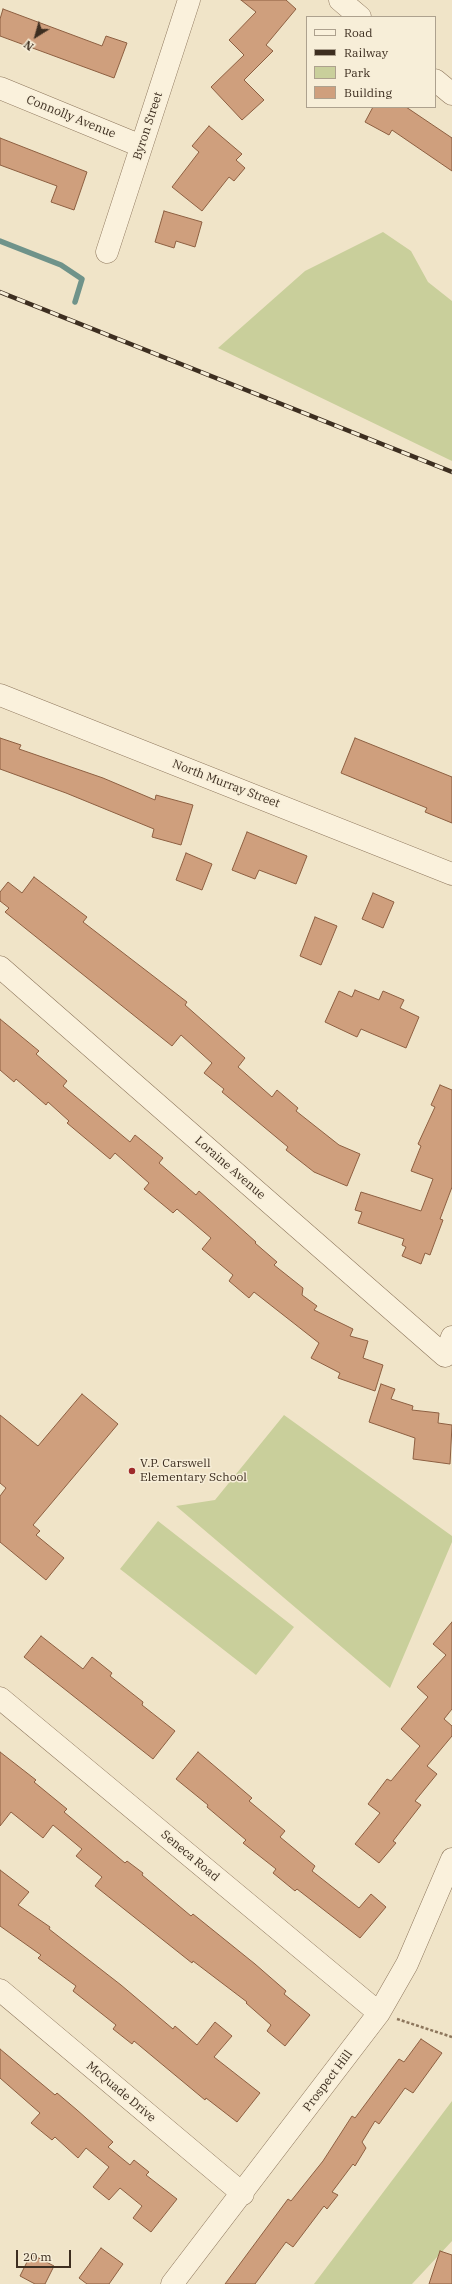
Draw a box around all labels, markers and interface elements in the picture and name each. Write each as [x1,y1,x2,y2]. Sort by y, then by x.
north arrow [16,16,56,56]
legend [306,16,436,108]
text: Road [344,25,373,40]
text: N [21,37,36,54]
text: Railway [344,45,388,60]
text: Park [344,65,370,80]
text: Building [344,85,392,100]
street label: Byron Street [130,90,166,162]
street label: Connolly Avenue [24,93,118,141]
street label: North Murray Street [170,757,282,811]
street label: Loraine Avenue [192,1134,268,1202]
place label: V.P. Carswell Elementary School [140,1457,247,1485]
marker: V.P. Carswell Elementary School [127,1466,137,1476]
street label: Seneca Road [158,1827,222,1885]
street label: Prospect Hill [300,2048,356,2114]
street label: McQuade Drive [83,2059,159,2125]
scale bar [18,2242,73,2268]
text: 20 m [23,2249,52,2264]

